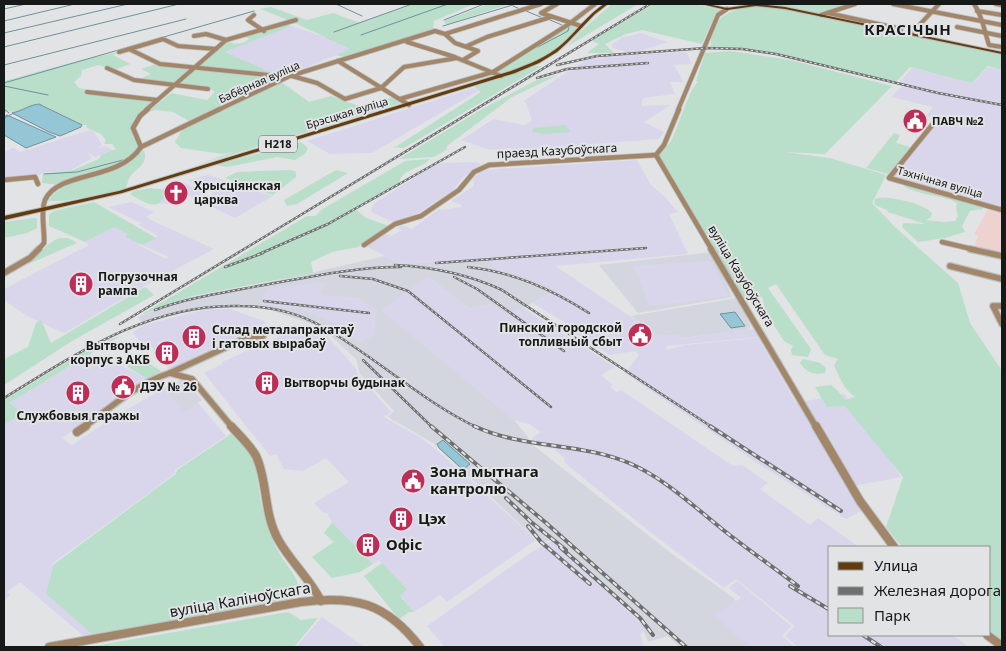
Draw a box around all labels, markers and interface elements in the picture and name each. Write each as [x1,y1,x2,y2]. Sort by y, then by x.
district label: КРАСІЧЫН [864,19,952,39]
street label: Бабёрная вуліца [216,57,302,106]
street label: Брэсцкая вуліца [304,93,390,132]
public building icon: ПАВЧ №2 [902,108,928,134]
place label: ПАВЧ №2 [932,113,984,128]
road number: Н218 [259,136,297,152]
street label: праезд Казубоўскага [496,139,618,162]
street label: Тэхнічная вуліца [896,162,985,201]
place label: Хрысціянская царква [194,177,281,208]
church icon: Хрысціянская царква [163,180,189,206]
street label: вуліца Казубоўскага [704,222,779,330]
place label: Погрузочная рампа [98,268,178,299]
building icon: Погрузочная рампа [68,271,94,297]
place label: Пинский городской топливный сбыт [499,319,622,350]
place label: Склад металапракатаў і гатовых вырабаў [212,321,354,352]
public building icon: Пинский городской топливный сбыт [627,322,653,348]
building icon: Склад металапракатаў і гатовых вырабаў [181,324,207,350]
place label: Вытворчы корпус з АКБ [70,337,150,368]
building icon: Вытворчы корпус з АКБ [154,340,180,366]
building icon: Вытворчы будынак [254,370,280,396]
public building icon: ДЭУ № 26 [110,374,136,400]
place label: Вытворчы будынак [284,374,406,391]
place label: ДЭУ № 26 [140,378,197,395]
building icon: Службовыя гаражы [65,380,91,406]
place label: Службовыя гаражы [16,407,140,424]
place label: Зона мытнага кантролю [430,461,539,498]
public building icon: Зона мытнага кантролю [400,468,426,494]
building icon: Цэх [388,506,414,532]
place label: Цэх [418,508,446,528]
building icon: Офіс [355,532,381,558]
place label: Офіс [386,534,422,554]
legend [828,546,991,636]
text: Улица [874,555,918,575]
street label: вуліца Каліноўскага [168,577,312,621]
text: Железная дорога [874,580,1001,600]
text: Парк [874,605,910,625]

